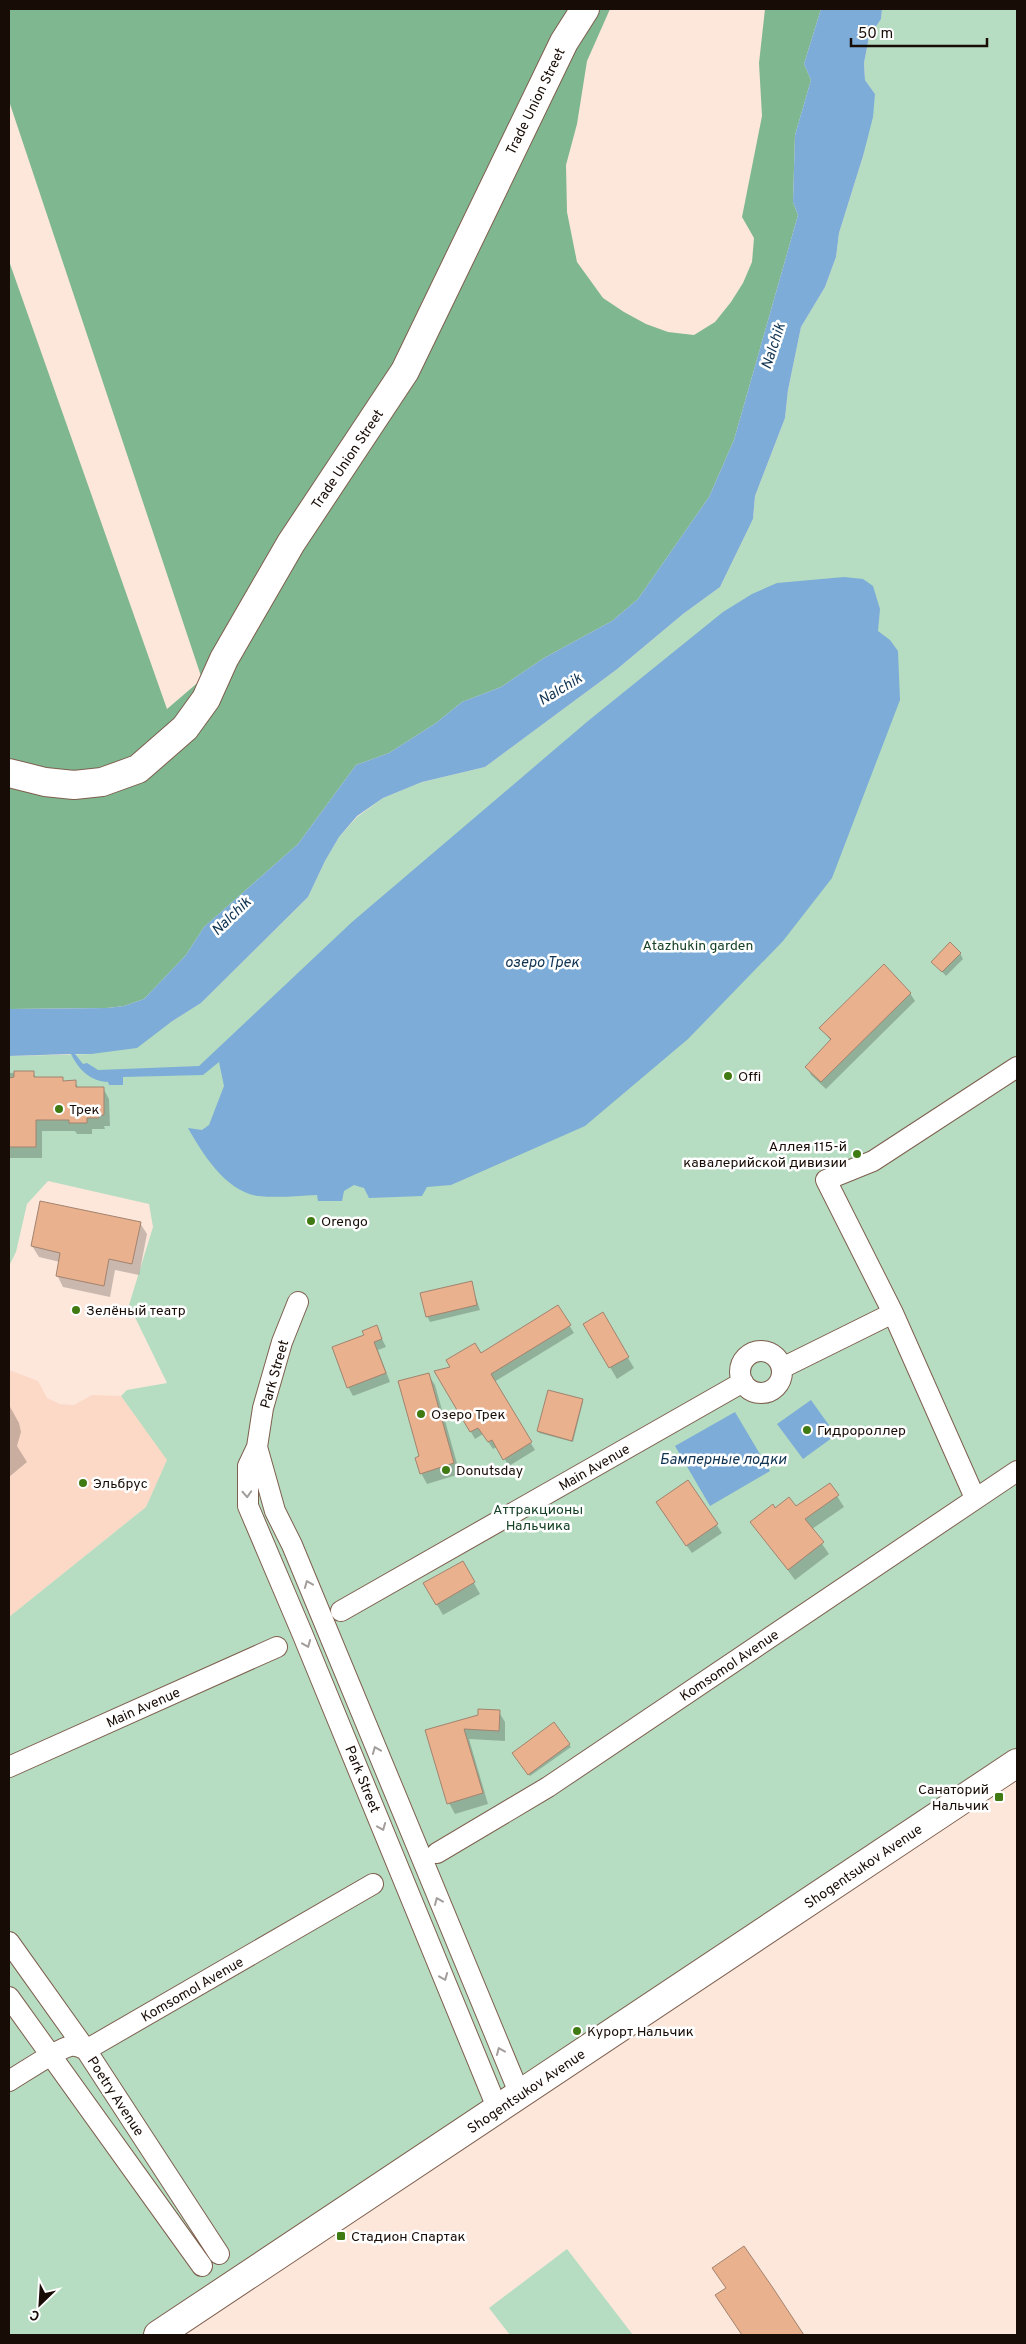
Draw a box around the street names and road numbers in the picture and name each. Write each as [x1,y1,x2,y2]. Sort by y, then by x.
street label: Trade Union Street [503,45,570,158]
street label: Trade Union Street [309,407,388,513]
street label: Park Street [258,1338,293,1411]
street label: Main Avenue [556,1441,633,1495]
street label: Komsomol Avenue [677,1627,783,1706]
street label: Main Avenue [104,1685,183,1732]
street label: Park Street [340,1744,383,1816]
street label: Shogentsukov Avenue [802,1821,926,1913]
street label: Komsomol Avenue [138,1954,247,2027]
street label: Shogentsukov Avenue [465,2046,589,2138]
street label: Poetry Avenue [83,2054,147,2140]

